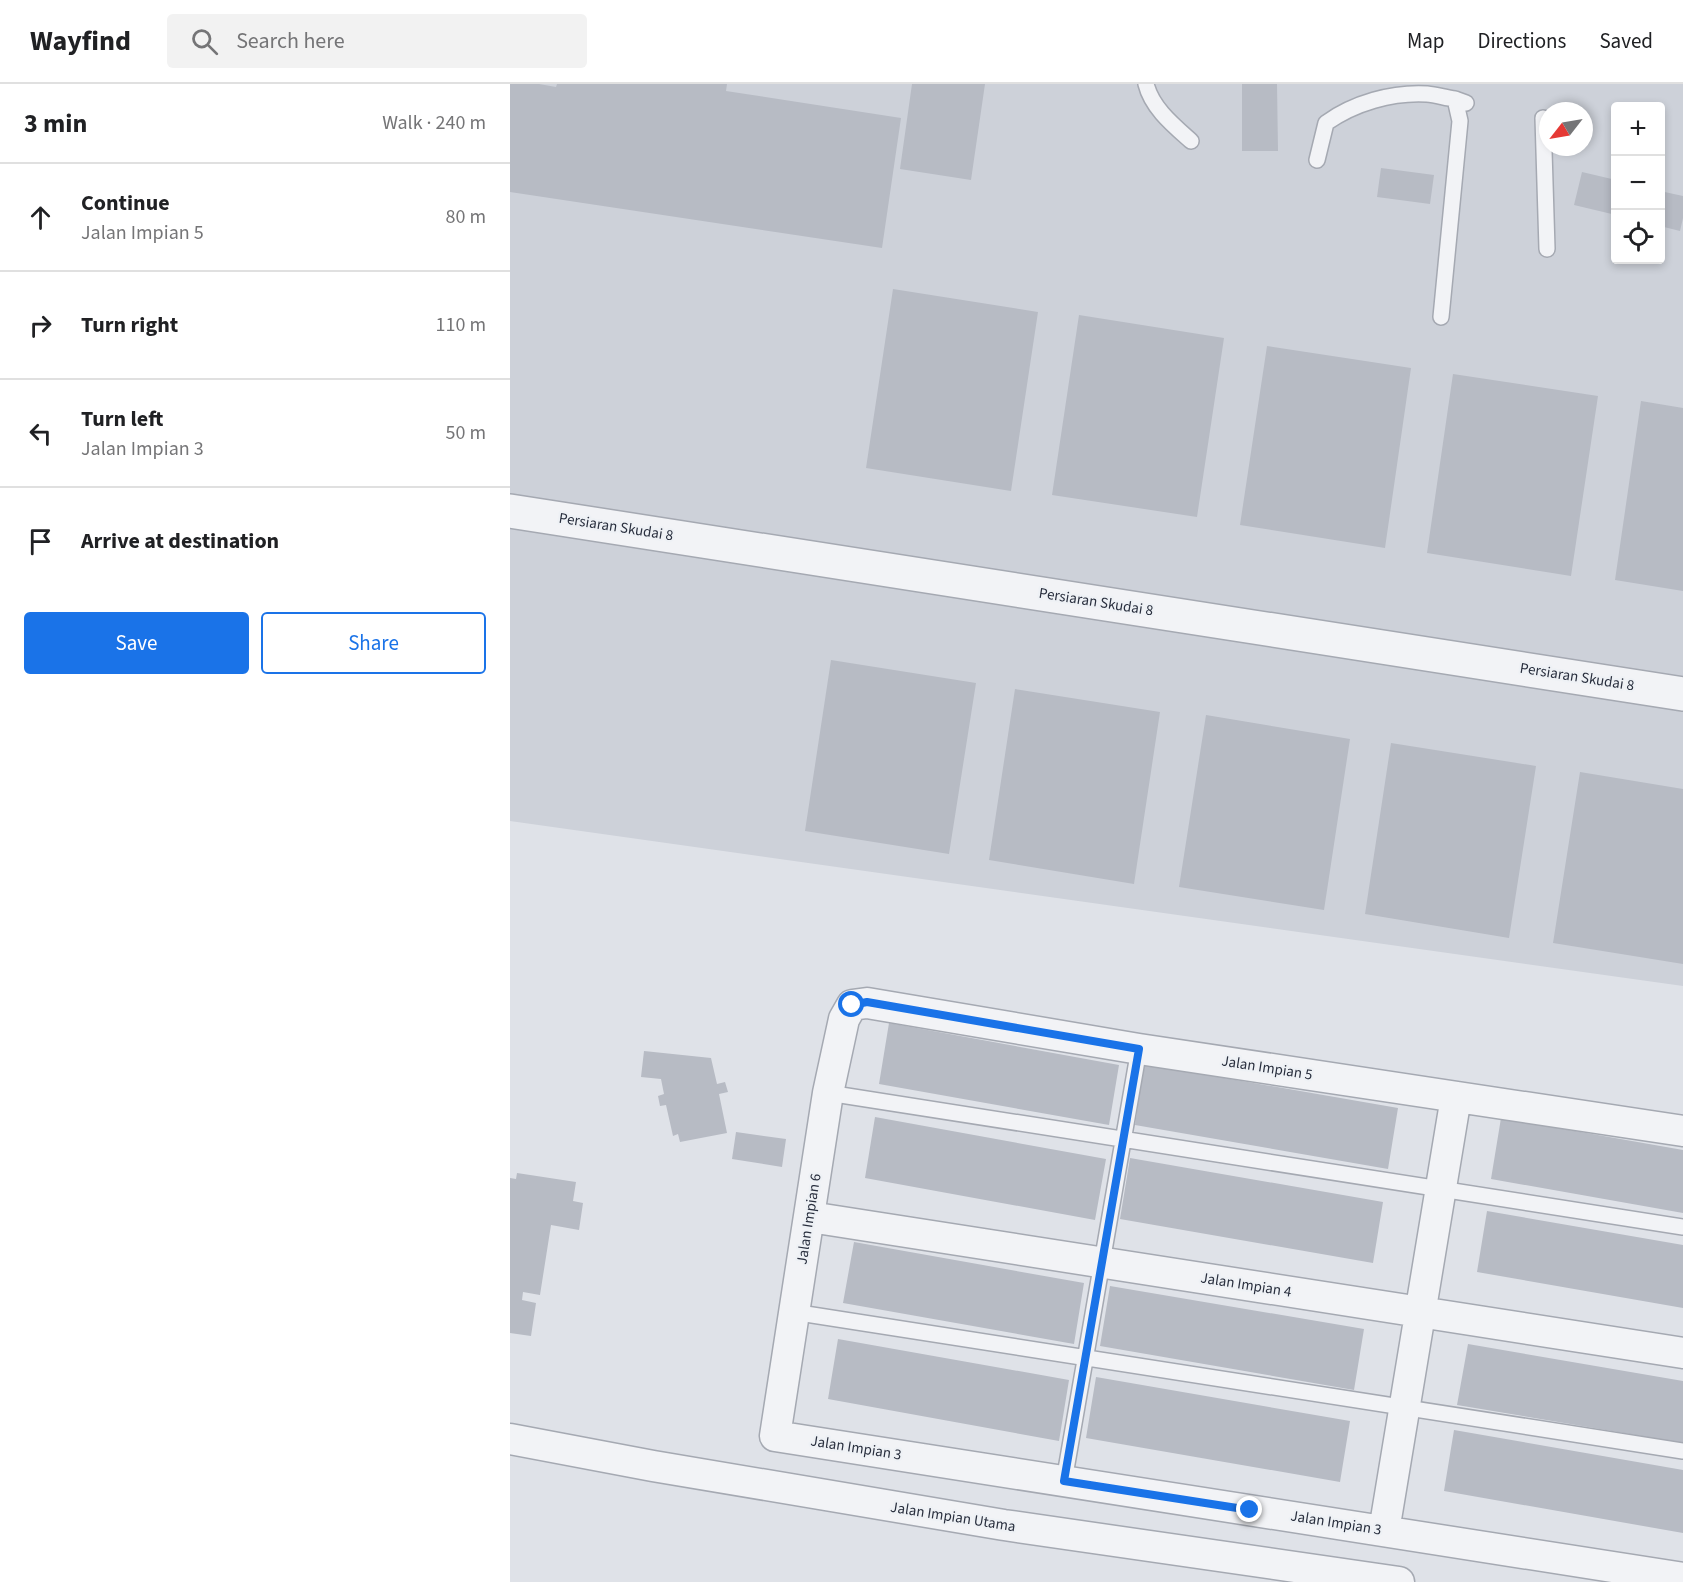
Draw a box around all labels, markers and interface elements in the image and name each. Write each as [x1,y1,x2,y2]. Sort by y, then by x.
search box [167,14,587,68]
text: Wayfind [30,21,131,61]
icon: search [188,25,221,58]
text: Search here [236,25,345,57]
text: Map [1407,26,1445,56]
text: Directions [1478,26,1566,56]
text: Saved [1599,26,1653,56]
north arrow [1539,102,1593,156]
map controls [1611,102,1665,264]
button: + [1611,102,1665,156]
text: 3 min [24,105,87,142]
text: Walk · 240 m [382,109,486,137]
button: − [1611,156,1665,210]
text: Continue [81,187,170,219]
icon: ahead [24,201,57,234]
text: 80 m [446,203,486,231]
button: locate [1611,210,1665,264]
text: Jalan Impian 5 [81,219,204,247]
icon: right [24,309,57,342]
text: Turn right [81,309,178,341]
text: 110 m [436,311,486,339]
text: Turn left [81,403,163,435]
icon: left [24,417,57,450]
text: 50 m [446,419,486,447]
text: Jalan Impian 3 [81,435,204,463]
street label: Persiaran Skudai 8 [557,508,675,546]
icon: arrive [24,525,57,558]
text: Arrive at destination [81,525,279,557]
street label: Persiaran Skudai 8 [1037,583,1155,621]
button: Save [24,612,249,674]
button: Share [261,612,486,674]
street label: Persiaran Skudai 8 [1518,658,1636,696]
route start [838,991,864,1017]
street label: Jalan Impian 5 [1220,1050,1314,1086]
street label: Jalan Impian 6 [791,1172,827,1266]
street label: Jalan Impian 4 [1199,1267,1294,1303]
street label: Jalan Impian 3 [809,1430,903,1466]
route end [1236,1496,1262,1522]
street label: Jalan Impian Utama [889,1497,1017,1537]
street label: Jalan Impian 3 [1289,1505,1383,1541]

